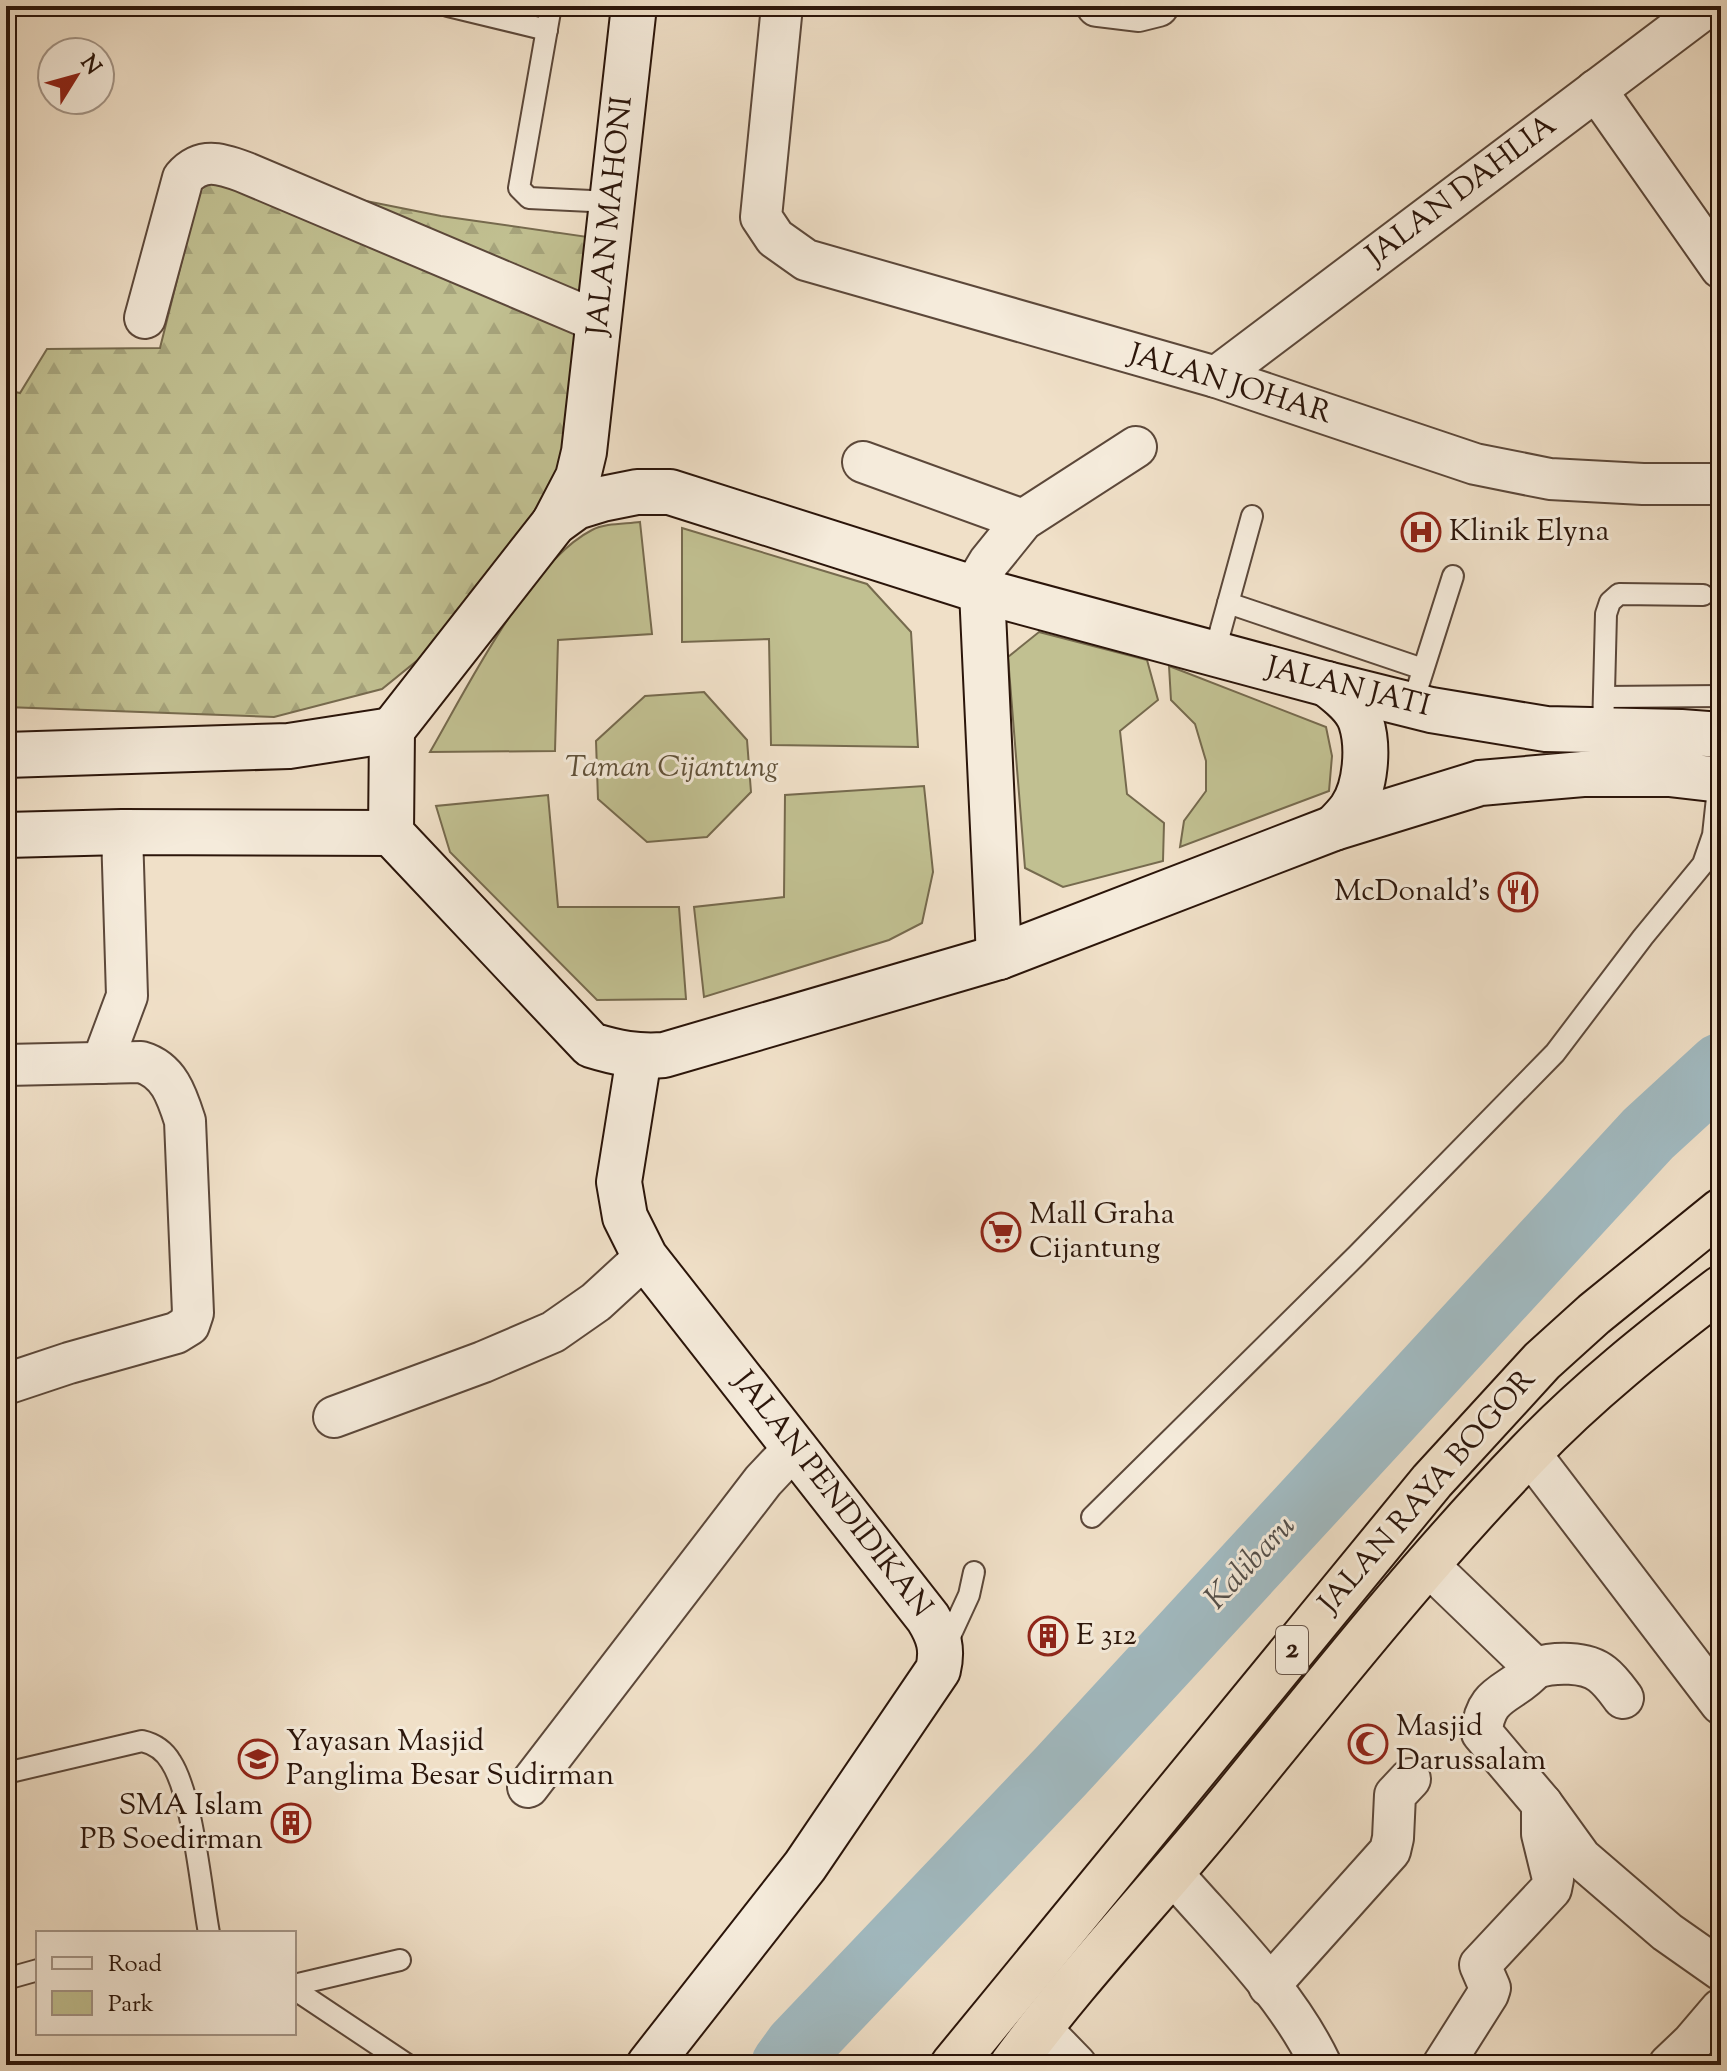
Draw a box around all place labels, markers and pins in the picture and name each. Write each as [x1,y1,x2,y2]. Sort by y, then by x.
hospital icon: Klinik Elyna [1400,511,1442,553]
place label: Klinik Elyna [1449,511,1609,554]
place label: McDonald's [1334,871,1490,914]
restaurant icon: McDonald's [1497,871,1539,913]
place label: Mall Graha Cijantung [1029,1194,1175,1271]
supermarket icon: Mall Graha Cijantung [980,1211,1022,1253]
building icon: E 312 [1027,1615,1069,1657]
place label: E 312 [1076,1615,1137,1658]
place label: Masjid Darussalam [1396,1706,1546,1783]
place label: Yayasan Masjid Panglima Besar Sudirman [286,1721,614,1798]
mosque icon: Masjid Darussalam [1347,1723,1389,1765]
school or university icon: Yayasan Masjid Panglima Besar Sudirman [237,1738,279,1780]
place label: SMA Islam PB Soedirman [80,1785,263,1862]
building icon: SMA Islam PB Soedirman [270,1802,312,1844]

